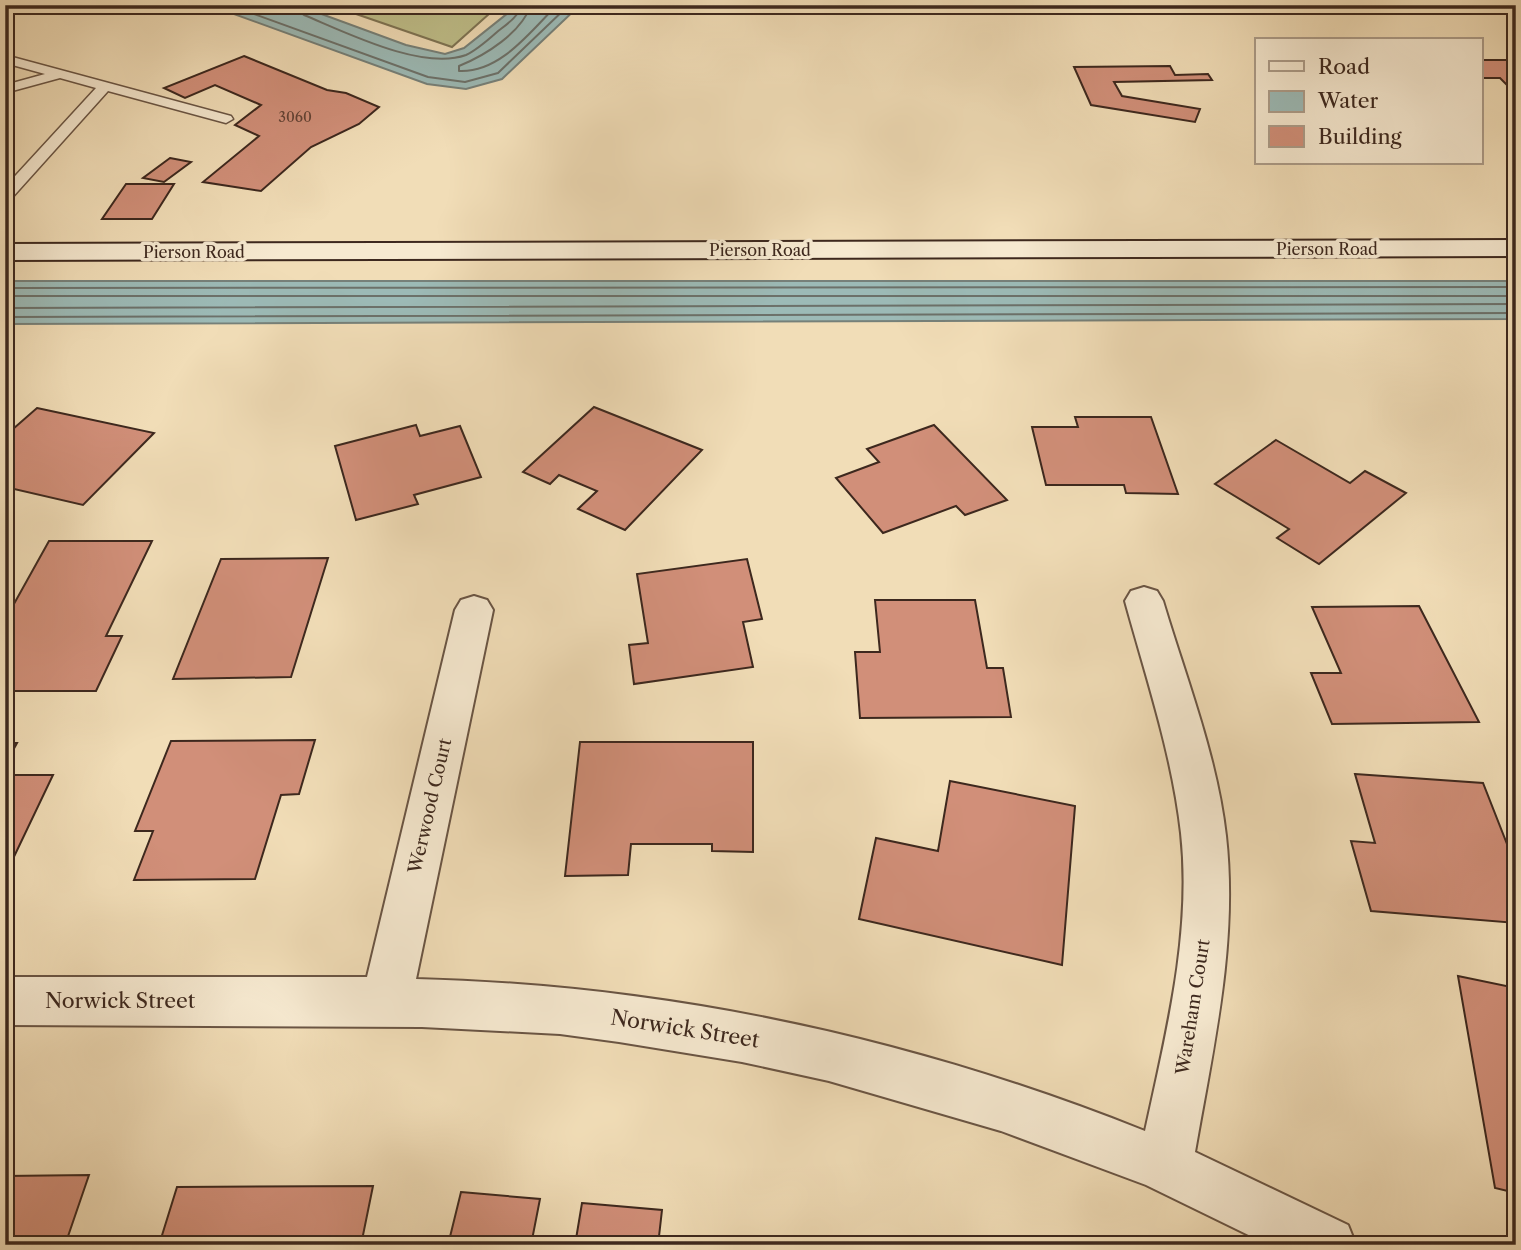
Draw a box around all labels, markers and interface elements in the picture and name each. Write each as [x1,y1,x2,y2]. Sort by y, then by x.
legend [1255,38,1482,164]
text: Road [1318,54,1370,79]
text: Water [1317,88,1378,113]
house number: 3060 [278,108,312,126]
text: Building [1318,124,1403,149]
street label: Pierson Road [1276,239,1378,259]
street label: Pierson Road [709,240,811,260]
street label: Pierson Road [143,242,245,262]
street label: Werwood Court [404,736,456,877]
street label: Wareham Court [1171,937,1215,1078]
street label: Norwick Street [45,988,196,1013]
street label: Norwick Street [609,1004,762,1053]

